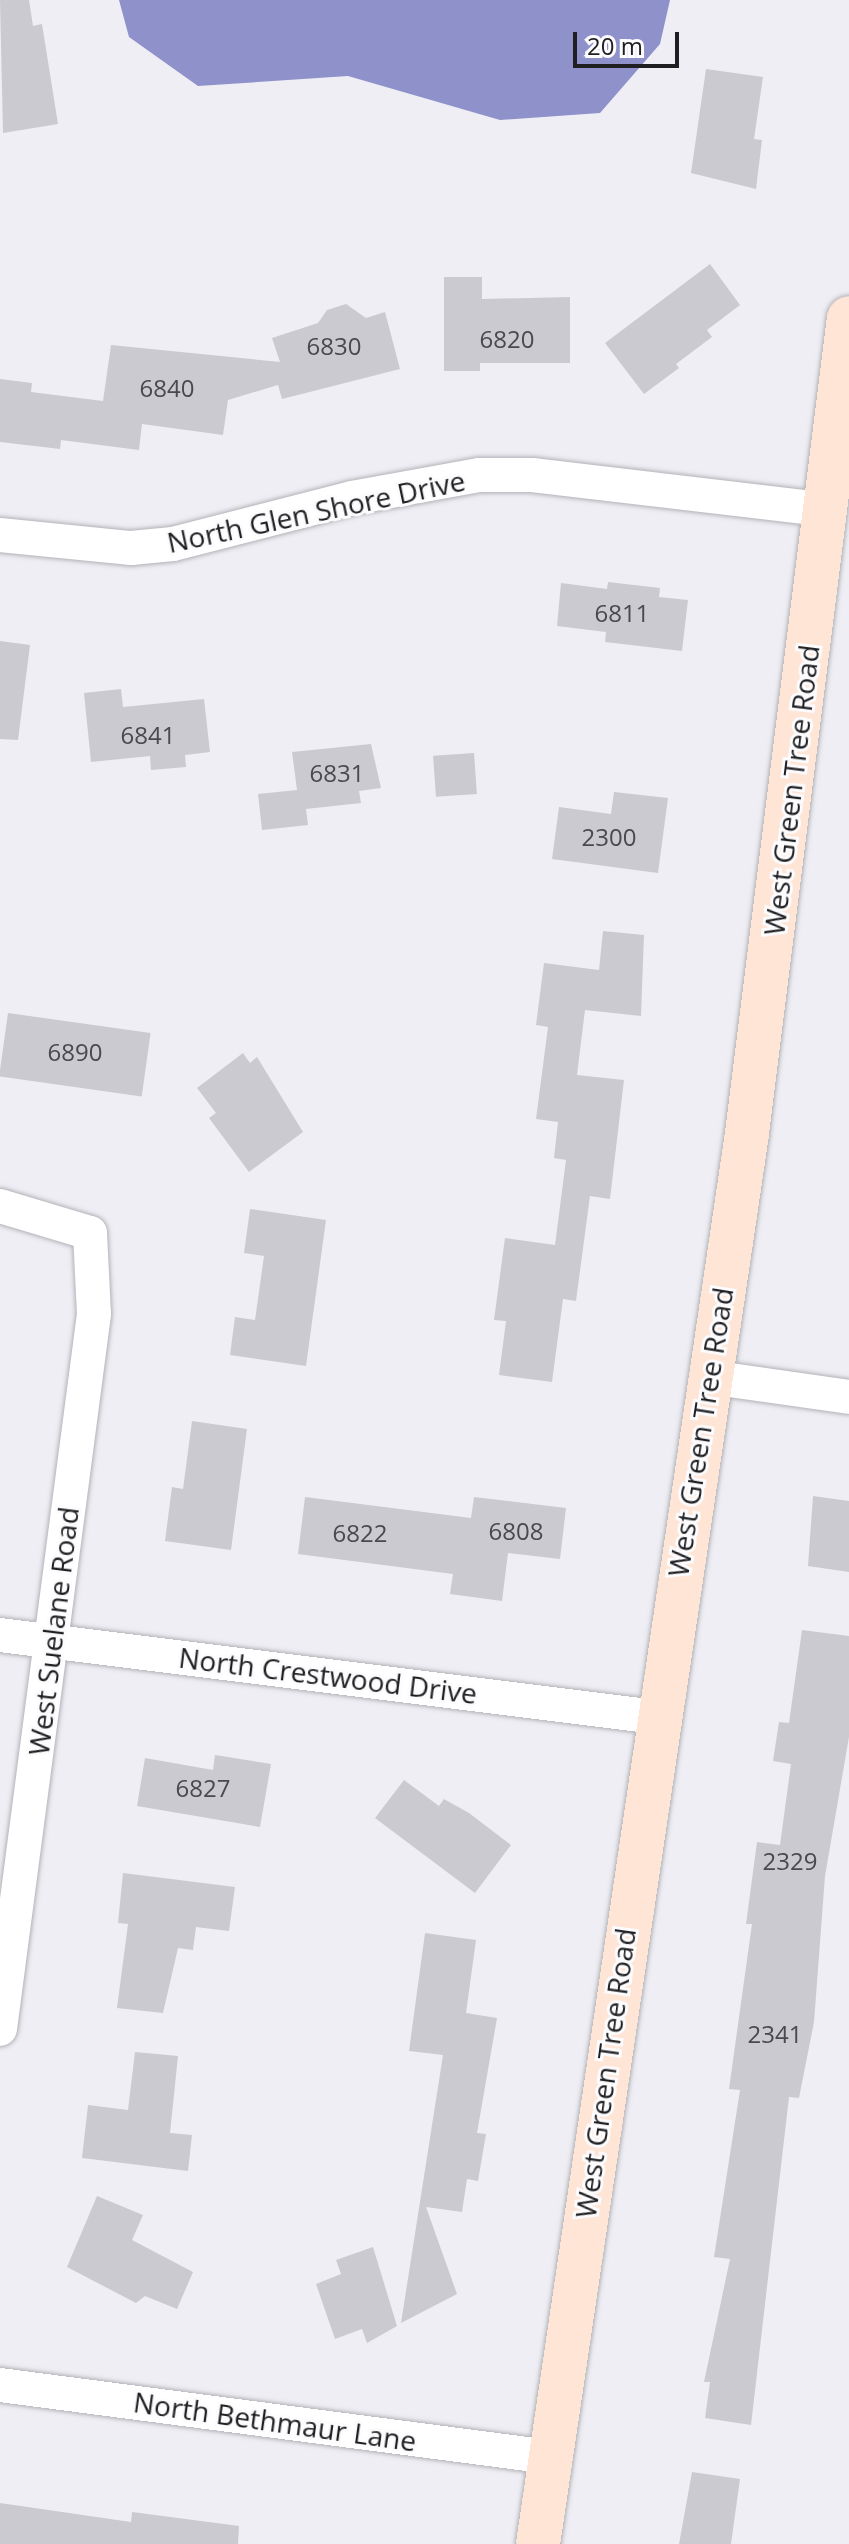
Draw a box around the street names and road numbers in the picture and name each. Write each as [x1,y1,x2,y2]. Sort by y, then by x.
street label: North Glen Shore Drive [164,463,468,559]
street label: West Green Tree Road [757,643,825,937]
street label: West Green Tree Road [661,1285,739,1579]
street label: West Suelane Road [21,1505,85,1757]
street label: North Crestwood Drive [177,1640,479,1710]
street label: West Green Tree Road [568,1926,642,2220]
street label: North Bethmaur Lane [131,2385,419,2457]

